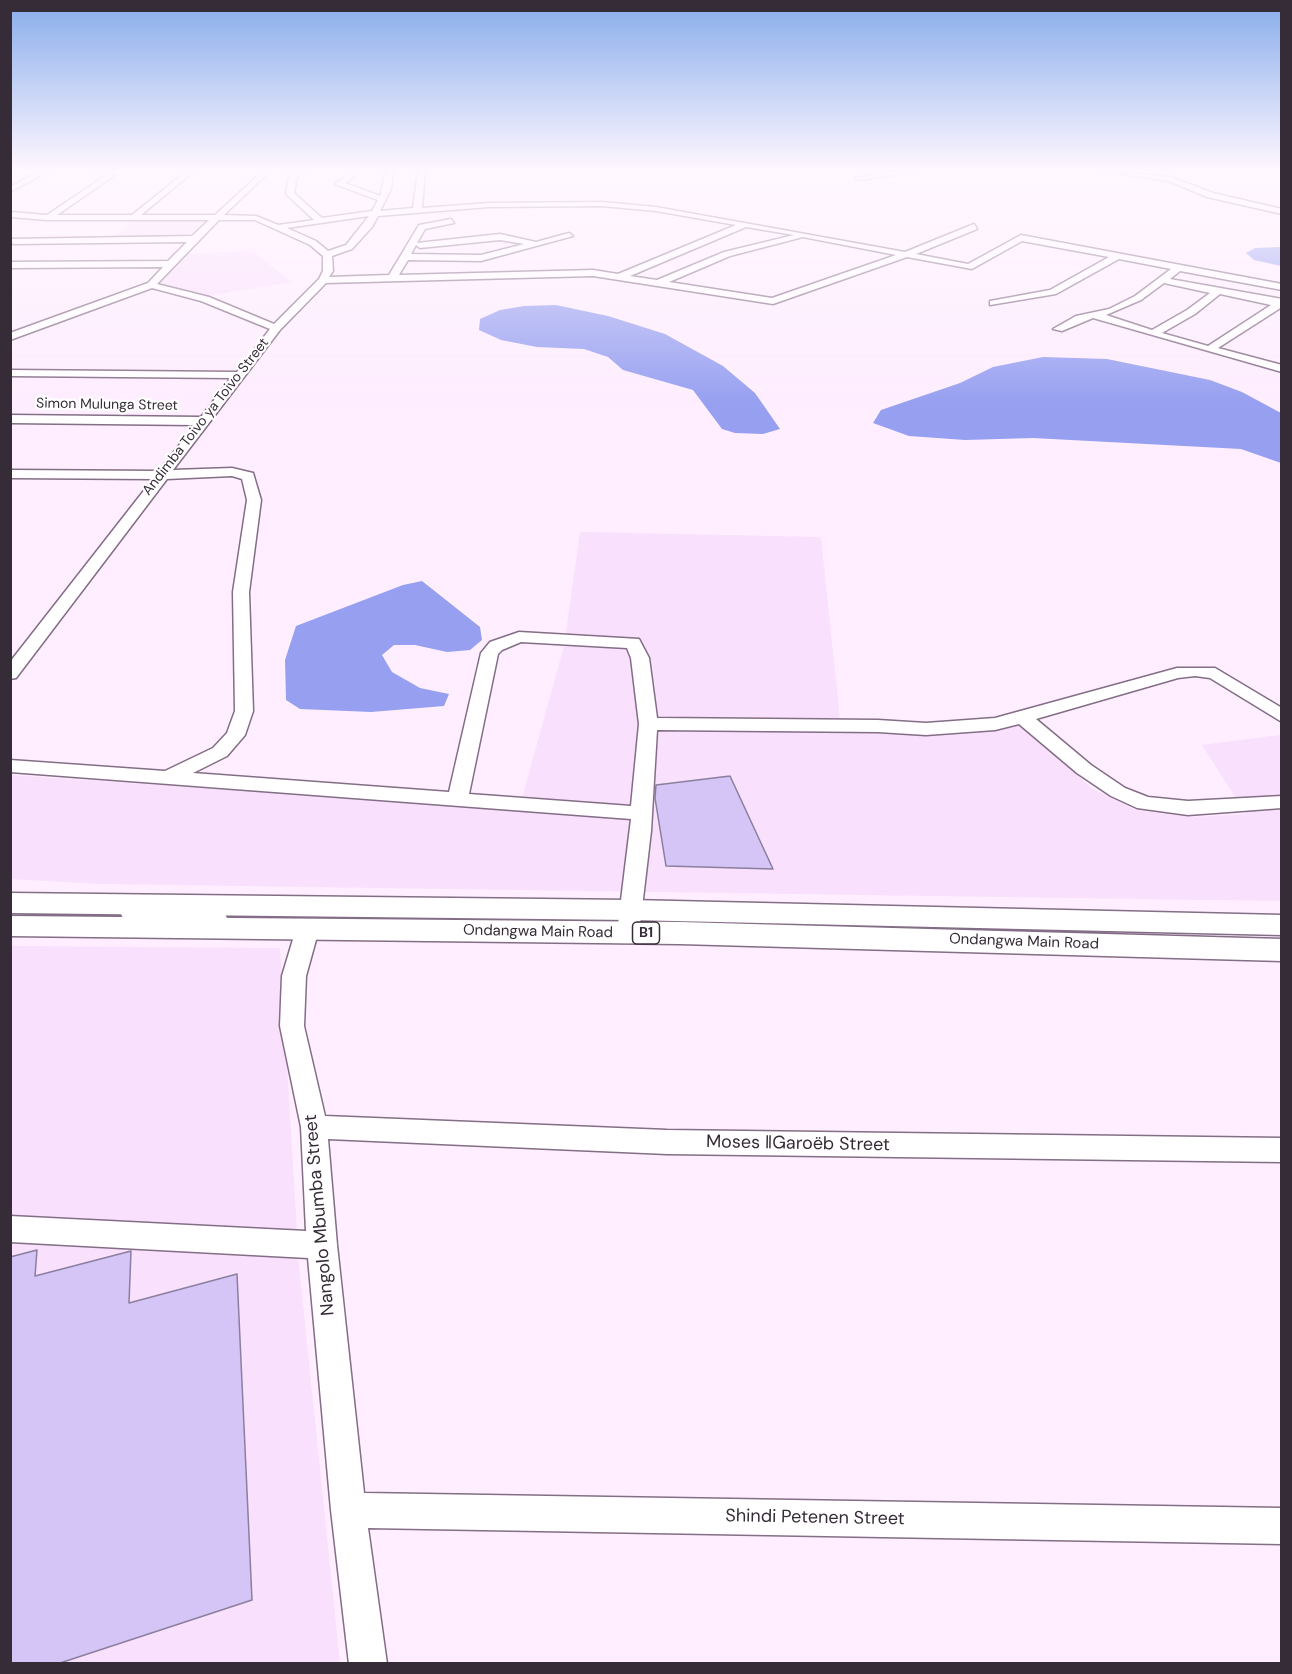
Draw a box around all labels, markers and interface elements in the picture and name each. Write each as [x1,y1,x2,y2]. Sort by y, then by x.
street label: Andimba Toivo ya Toivo Street [139,335,273,499]
street label: Simon Mulunga Street [36,395,178,415]
street label: Ondangwa Main Road [463,922,613,942]
road number: B1 [632,922,660,944]
street label: Ondangwa Main Road [949,930,1099,954]
street label: Nangolo Mbumba Street [300,1113,340,1317]
street label: Moses ǁGaroëb Street [706,1132,890,1156]
street label: Shindi Petenen Street [725,1506,905,1530]

